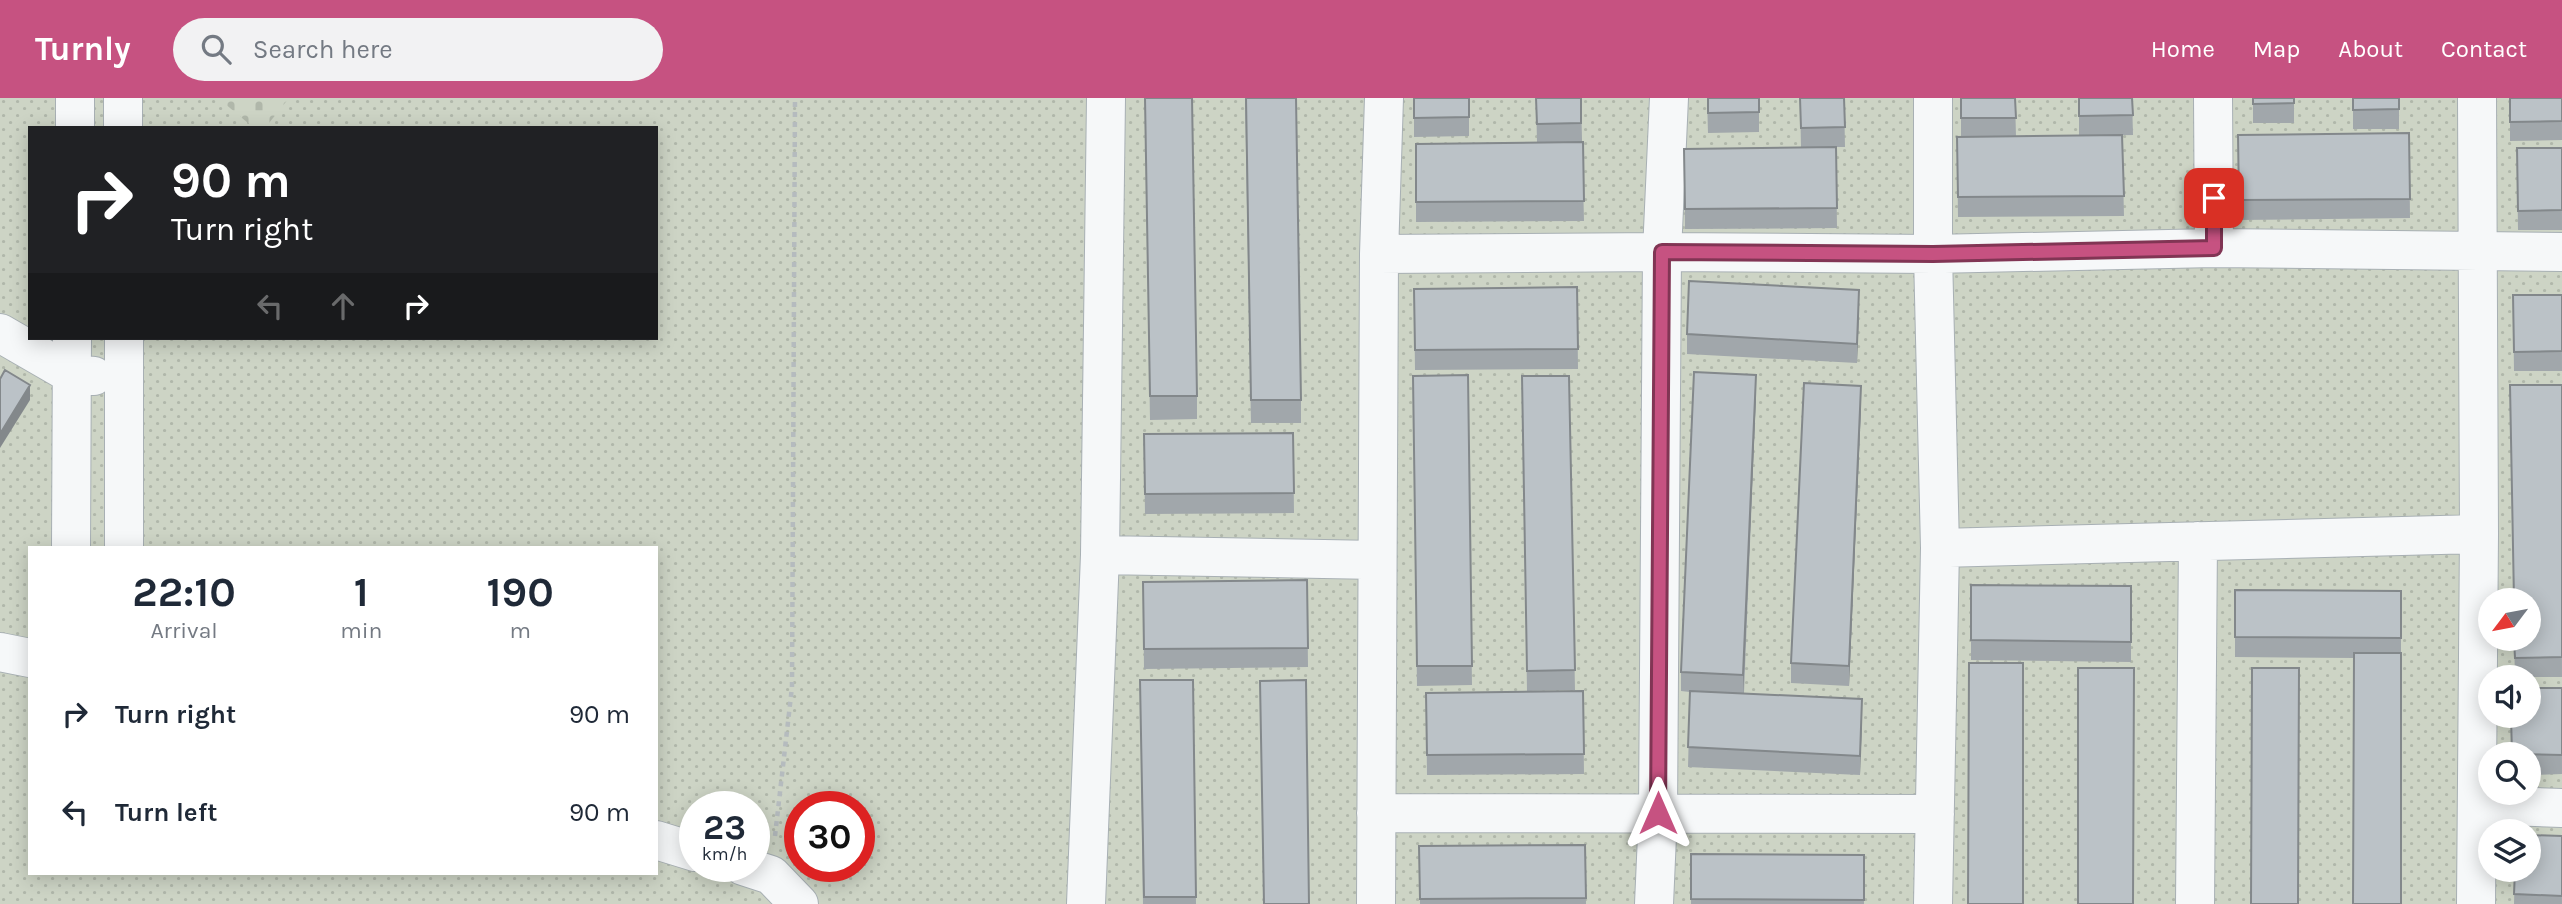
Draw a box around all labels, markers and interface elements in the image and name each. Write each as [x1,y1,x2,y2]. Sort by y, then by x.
search box [173,18,663,81]
text: Turnly [35,30,131,68]
icon: search [197,30,235,68]
text: Search here [253,34,393,65]
text: Home [2151,35,2215,63]
text: Map [2253,35,2300,63]
text: About [2338,35,2403,63]
text: Contact [2441,35,2527,63]
text: 90 m [171,152,291,209]
icon: right [56,154,147,245]
pin [2184,168,2244,228]
icon: arrive [2195,179,2233,217]
text: Turn right [171,211,313,248]
icon: left [251,287,289,325]
icon: ahead [324,287,362,325]
icon: right [397,287,435,325]
text: 22:10 [132,567,236,617]
text: 1 [354,567,369,617]
text: 190 [487,567,554,617]
north arrow [2478,588,2541,651]
map controls [2478,588,2541,882]
text: Arrival [150,617,218,644]
text: min [340,617,382,644]
text: m [509,617,531,644]
button: sound [2478,665,2541,728]
icon: right [56,695,94,733]
text: Turn right [115,699,236,730]
text: 90 m [569,699,630,730]
button: search [2478,742,2541,805]
position arrow [1621,776,1695,850]
speed limit sign: 30 [784,791,875,882]
icon: left [56,793,94,831]
text: Turn left [115,797,217,828]
text: 90 m [569,797,630,828]
text: 23 [703,807,746,848]
button: layers [2478,819,2541,882]
text: km/h [702,843,747,865]

